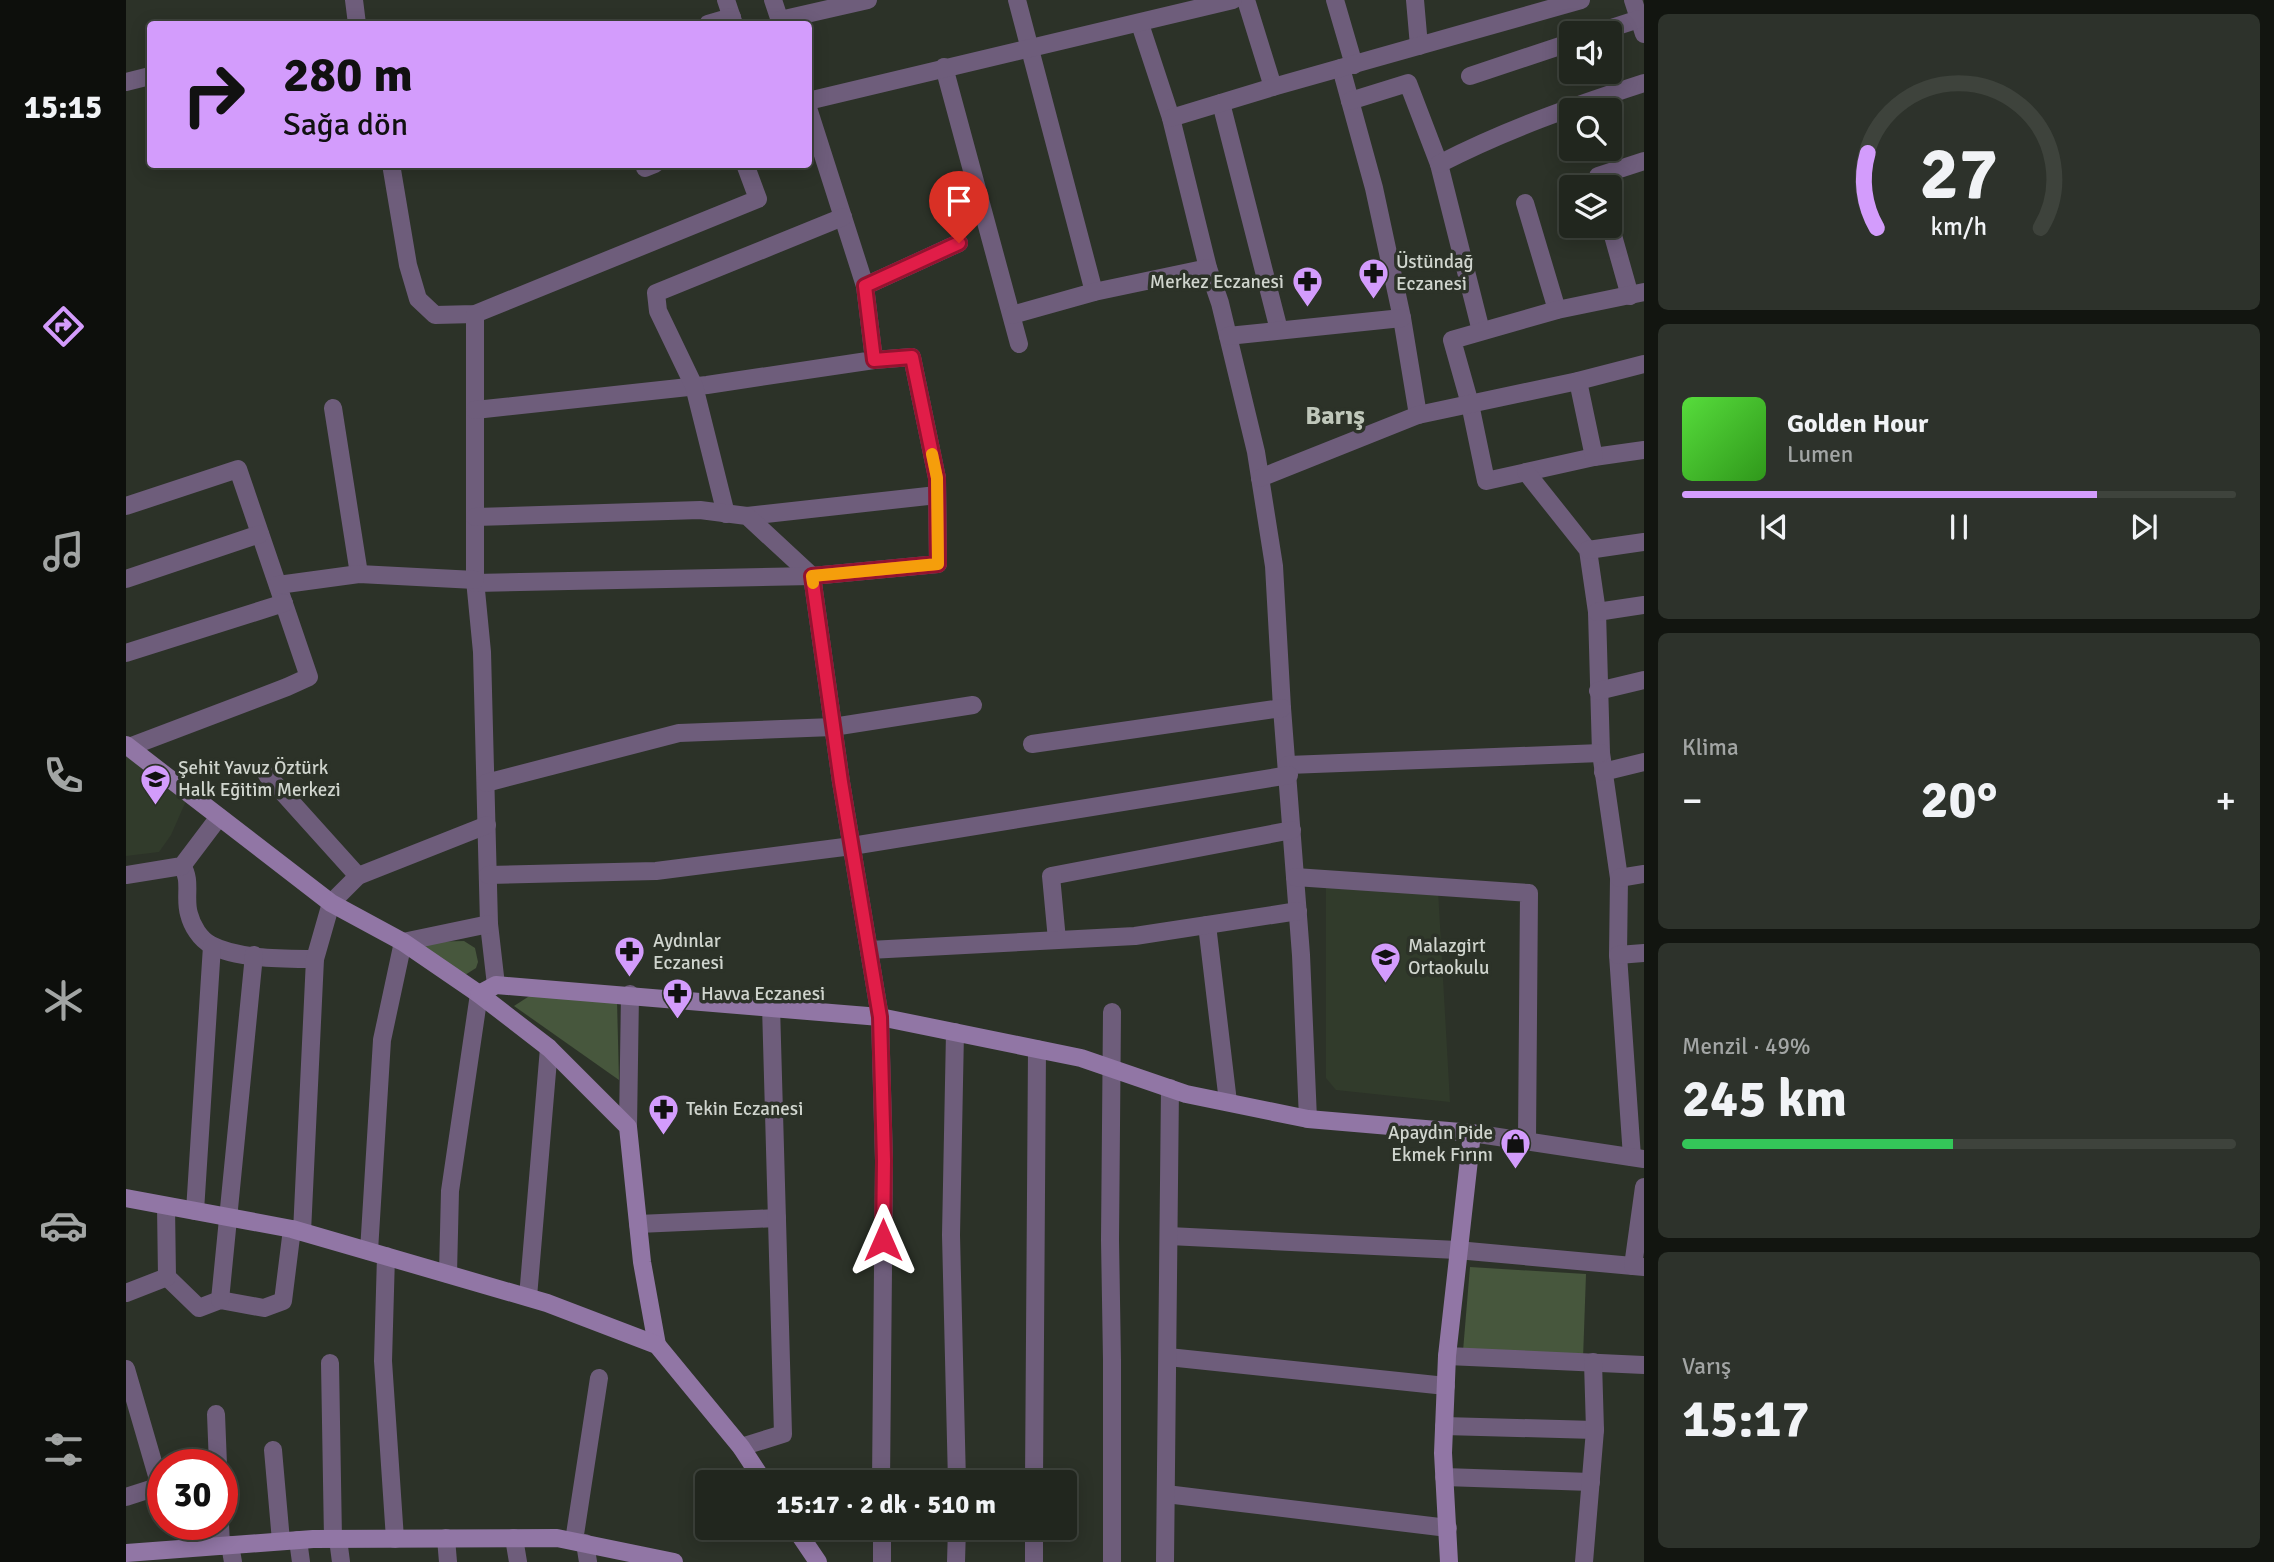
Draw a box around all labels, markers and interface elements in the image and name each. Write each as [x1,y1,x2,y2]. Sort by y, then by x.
map controls [1559,21,1622,238]
button: sound [1559,21,1622,84]
text: 280 m [283,45,413,105]
icon: right [168,49,259,140]
text: 15:15 [24,88,102,127]
button: search [1559,98,1622,161]
text: Sağa dön [283,105,408,144]
text: 27 [1920,130,1998,219]
pin [929,171,989,243]
button: layers [1559,175,1622,238]
icon: arrive [940,182,978,220]
text: km/h [1931,211,1987,242]
place label: Üstündağ Eczanesi [1396,250,1474,296]
pharmacy icon: Üstündağ Eczanesi [1356,256,1390,300]
pharmacy icon: Merkez Eczanesi [1290,265,1324,309]
place label: Merkez Eczanesi [1150,270,1284,294]
icon: directions [39,302,88,351]
district label: Barış [1305,400,1365,432]
text: Golden Hour [1787,408,1928,440]
text: Lumen [1787,440,1853,469]
icon: previous [1755,508,1793,546]
icon: pause [1940,508,1978,546]
icon: next [2125,508,2163,546]
icon: music [39,527,88,576]
text: Klima [1682,733,1739,762]
icon: phone [39,751,88,800]
place label: Şehit Yavuz Öztürk Halk Eğitim Merkezi [178,756,341,802]
school or university icon: Şehit Yavuz Öztürk Halk Eğitim Merkezi [138,762,172,806]
text: 20° [1921,768,1997,832]
text: − [1682,777,1703,824]
text: + [2215,777,2236,824]
place label: Aydınlar Eczanesi [653,929,724,975]
place label: Malazgirt Ortaokulu [1408,934,1489,980]
pharmacy icon: Aydınlar Eczanesi [613,935,647,979]
school or university icon: Malazgirt Ortaokulu [1368,940,1402,984]
icon: climate [39,976,88,1025]
pharmacy icon: Havva Eczanesi [661,977,695,1021]
place label: Havva Eczanesi [701,982,825,1006]
text: Menzil · 49% [1682,1032,1811,1061]
text: 245 km [1682,1067,1847,1131]
pharmacy icon: Tekin Eczanesi [646,1092,680,1136]
place label: Tekin Eczanesi [686,1097,803,1121]
place label: Apaydın Pide Ekmek Fırını [1388,1121,1493,1167]
shop icon: Apaydın Pide Ekmek Fırını [1499,1127,1533,1171]
icon: car [39,1201,88,1250]
position arrow [846,1203,920,1277]
text: Varış [1682,1352,1731,1381]
text: 15:17 [1682,1387,1810,1451]
icon: filters [39,1425,88,1474]
speed limit sign: 30 [147,1449,238,1540]
text: 15:17 · 2 dk · 510 m [776,1489,996,1521]

